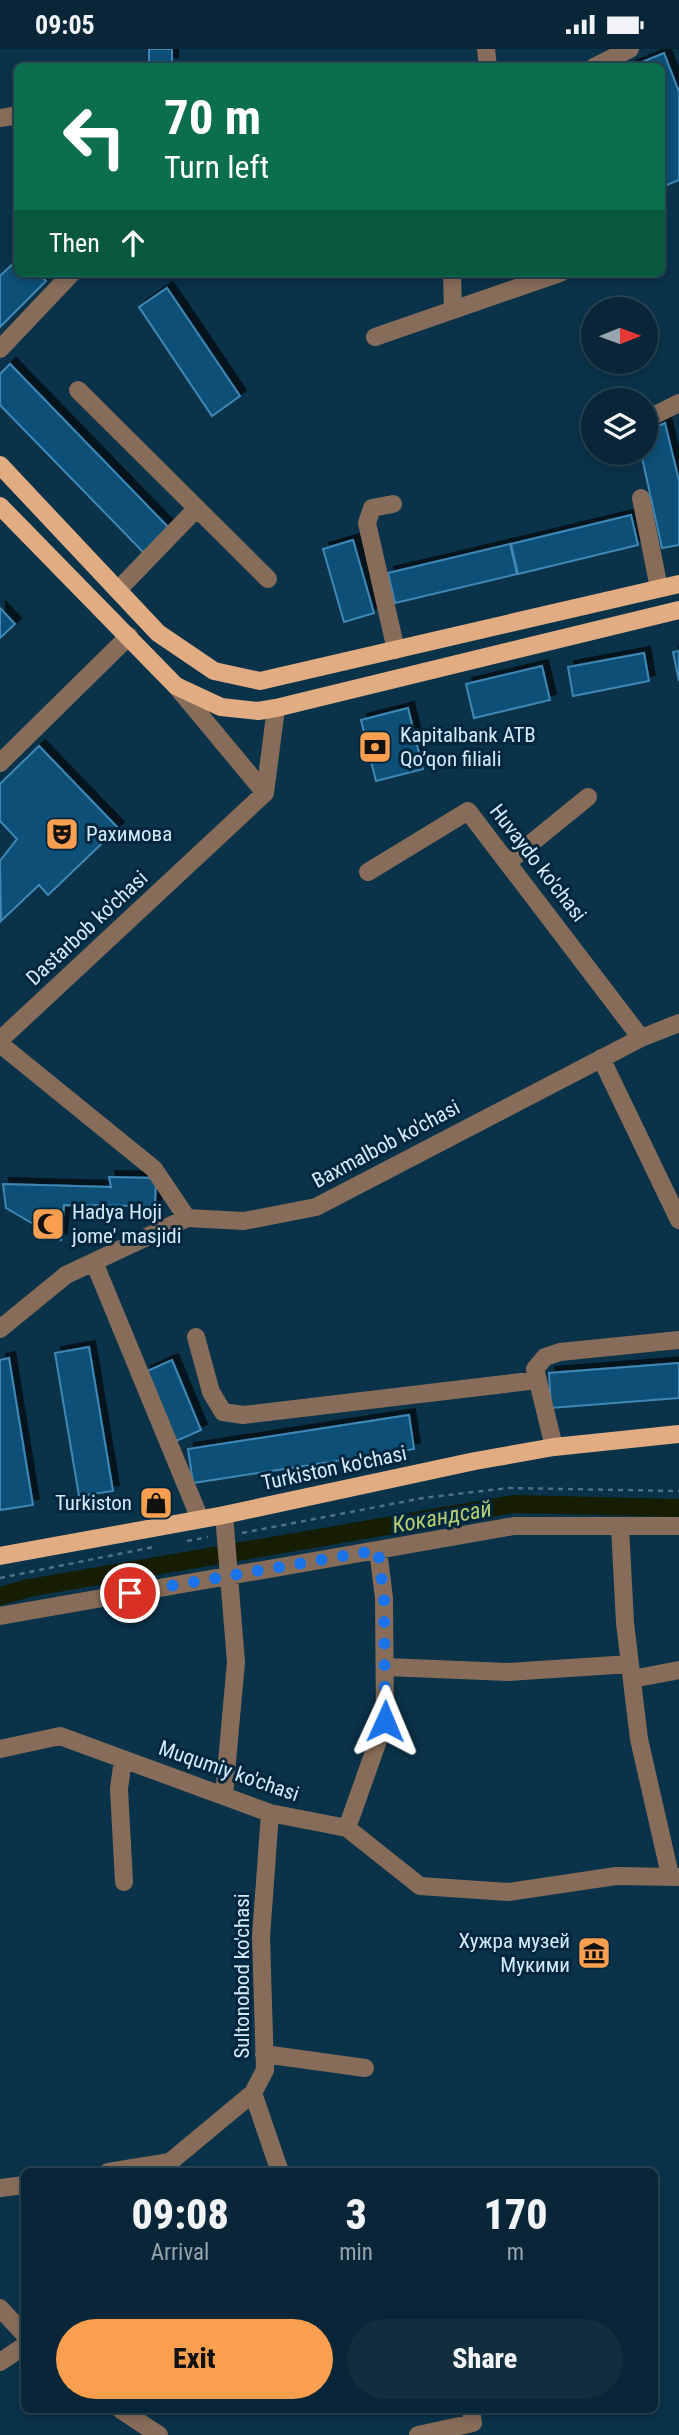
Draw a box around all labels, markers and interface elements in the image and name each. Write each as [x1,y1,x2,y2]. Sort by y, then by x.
text: 09:05 [35,10,95,40]
text: 70 m [164,89,261,146]
icon: left [49,91,140,182]
text: Turn left [164,148,269,186]
icon: ahead [114,224,152,262]
text: Then [49,228,100,258]
north arrow [581,297,658,375]
map controls [581,297,658,465]
button: layers [581,388,658,465]
place label: Kapitalbank ATB Qo’qon filiali [400,723,536,771]
bank icon: Kapitalbank ATB Qo’qon filiali [356,728,394,766]
street label: Huvaydo ko'chasi [485,800,591,926]
theatre icon: Рахимова [43,815,81,853]
place label: Рахимова [86,822,172,846]
street label: Dastarbob ko'chasi [22,866,152,990]
street label: Baxmalbob ko'chasi [308,1095,464,1193]
place label: Hadya Hoji jome' masjidi [71,1200,181,1248]
mosque icon: Hadya Hoji jome' masjidi [29,1205,67,1243]
street label: Turkiston ko'chasi [259,1441,409,1495]
shop icon: Turkiston [137,1484,175,1522]
place label: Turkiston [55,1491,132,1515]
water label: Кокандсай [390,1495,494,1539]
pin [100,1563,160,1623]
icon: arrive [111,1574,149,1612]
position arrow [348,1684,422,1758]
street label: Muqumiy ko'chasi [156,1736,302,1806]
street label: Sultonobod ko'chasi [230,1893,254,2059]
place label: Хужра музей Мукими [459,1929,570,1977]
museum icon: Хужра музей Мукими [575,1934,613,1972]
text: 09:08 [131,2190,229,2239]
text: 3 [345,2190,367,2239]
text: 170 [483,2190,548,2239]
text: Arrival [151,2239,209,2266]
text: min [339,2239,373,2266]
text: m [507,2239,524,2266]
button: Exit [56,2319,333,2399]
button: Share [347,2319,623,2399]

